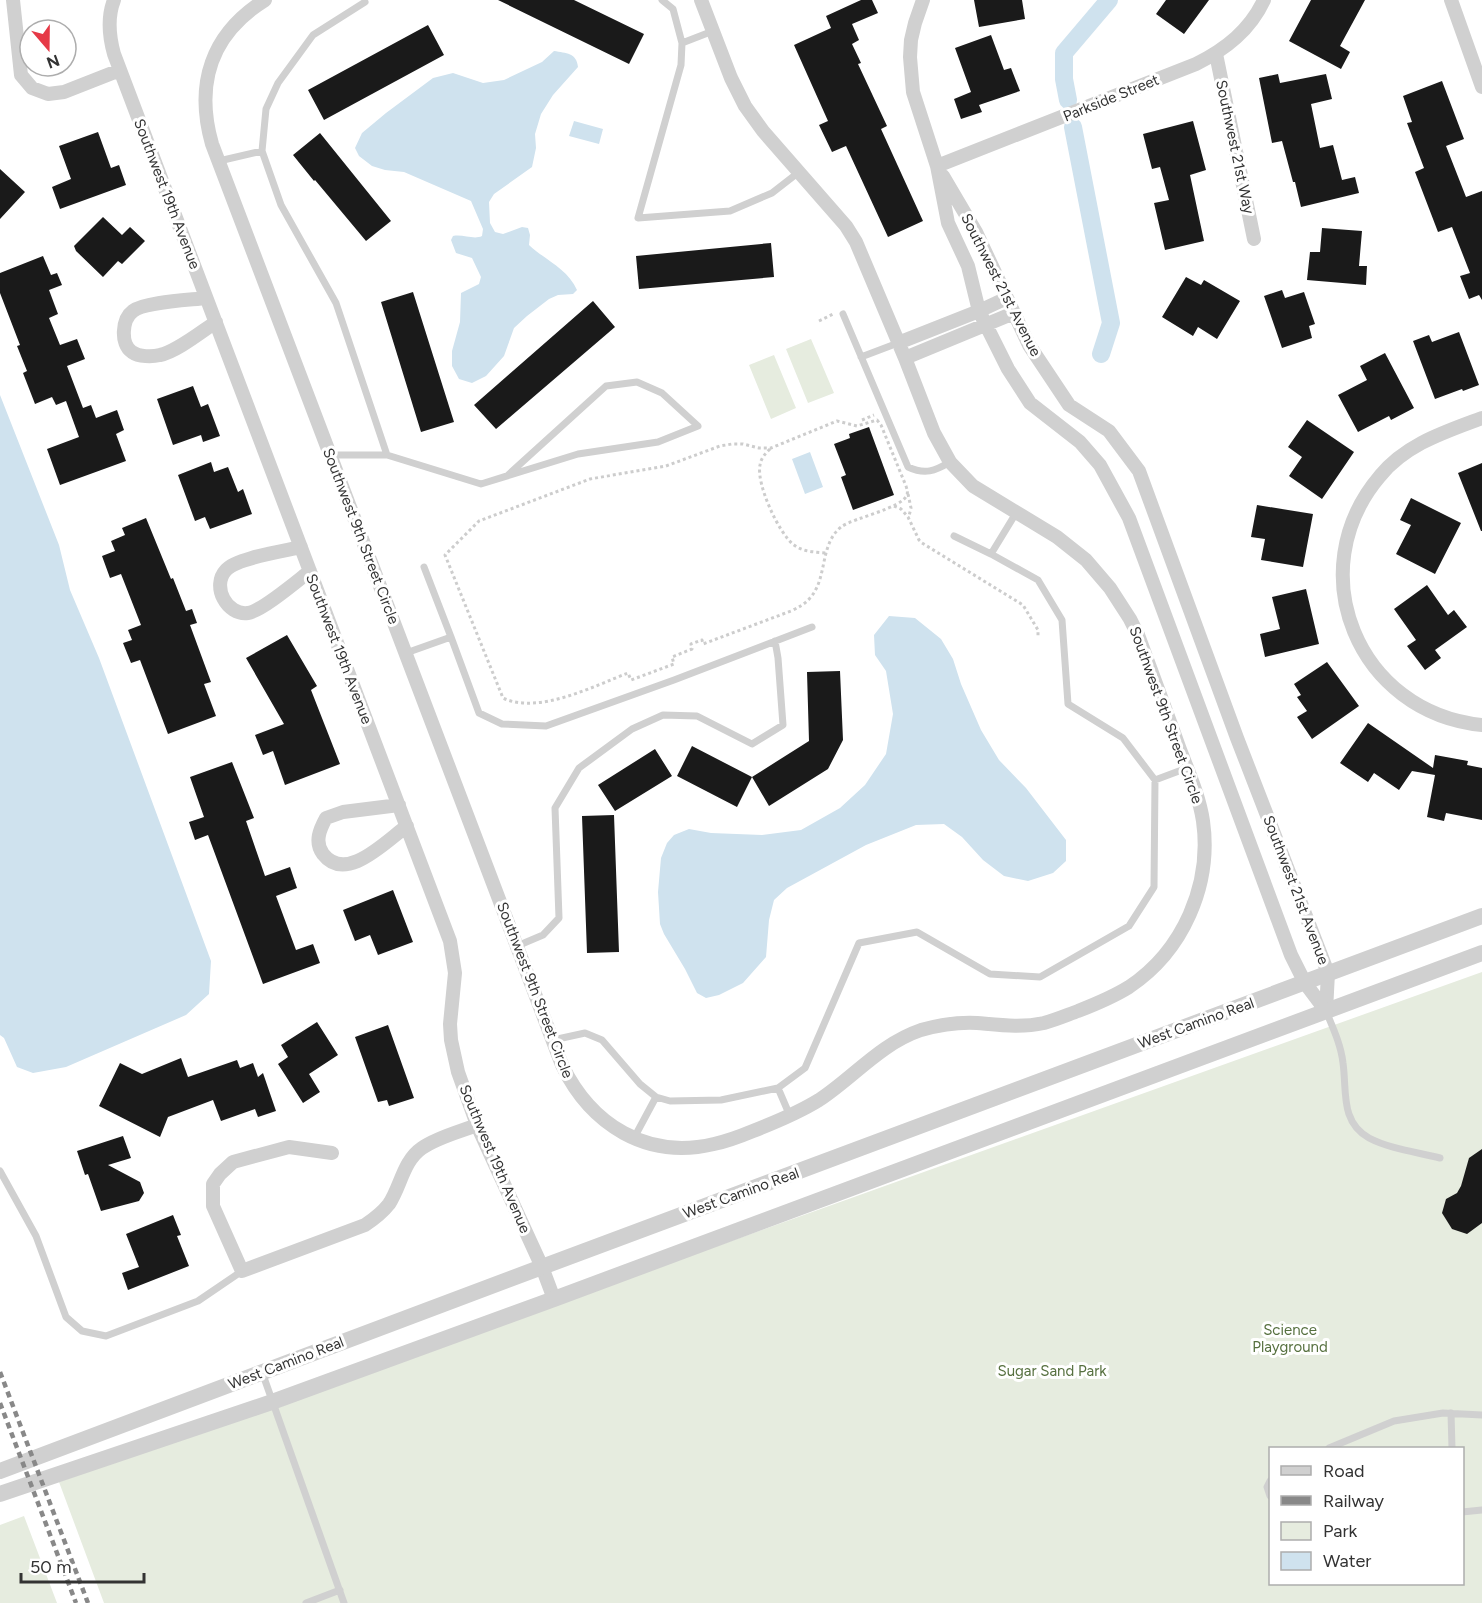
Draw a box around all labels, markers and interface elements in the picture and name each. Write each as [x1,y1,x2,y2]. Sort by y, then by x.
north arrow [18,18,78,78]
text: N [44,51,62,73]
street label: Parkside Street [1060,70,1162,125]
street label: Southwest 21st Way [1212,78,1258,216]
street label: Southwest 19th Avenue [130,116,204,272]
street label: Southwest 21st Avenue [957,211,1045,359]
street label: Southwest 9th Street Circle [319,445,403,627]
street label: Southwest 19th Avenue [302,571,376,727]
street label: Southwest 9th Street Circle [1126,624,1206,806]
street label: Southwest 21st Avenue [1259,813,1333,967]
street label: Southwest 9th Street Circle [493,899,577,1081]
street label: West Camino Real [1135,994,1257,1052]
street label: Southwest 19th Avenue [456,1082,534,1236]
street label: West Camino Real [680,1164,802,1222]
park label: Science Playground [1252,1321,1328,1356]
street label: West Camino Real [226,1333,346,1393]
park label: Sugar Sand Park [997,1362,1107,1380]
legend [1269,1447,1464,1585]
text: Road [1323,1460,1364,1482]
text: Railway [1323,1490,1385,1512]
text: Park [1323,1520,1358,1542]
scale bar [21,1546,144,1584]
text: Water [1323,1550,1371,1572]
text: 50 m [30,1556,72,1578]

